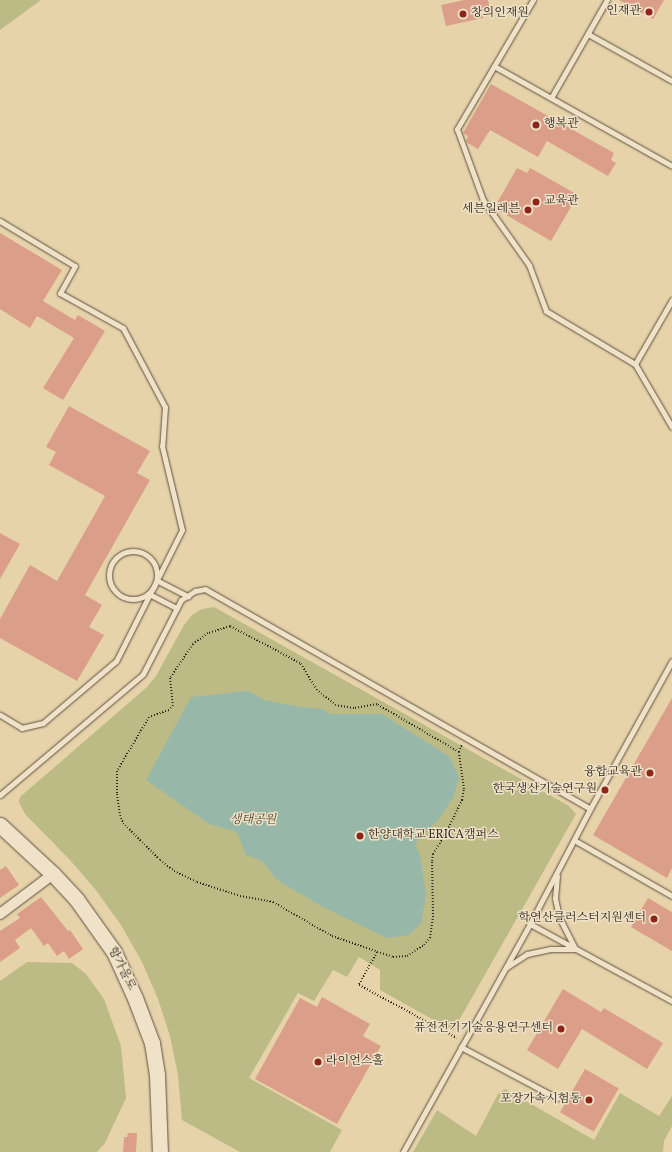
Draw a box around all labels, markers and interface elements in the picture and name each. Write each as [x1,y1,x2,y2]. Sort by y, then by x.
place label: 인재관 [606,5,641,19]
place label: 창의인재원 [471,7,529,21]
marker: 인재관 [644,7,654,17]
marker: 창의인재원 [458,9,468,19]
place label: 행복관 [544,118,579,132]
marker: 행복관 [531,120,541,130]
place label: 교육관 [544,195,579,209]
marker: 교육관 [531,197,541,207]
place label: 세븐일레븐 [462,203,520,217]
marker: 세븐일레븐 [523,205,533,215]
place label: 융합교육관 [584,766,642,780]
marker: 융합교육관 [645,768,655,778]
place label: 한국생산기술연구원 [493,783,597,797]
marker: 한국생산기술연구원 [600,785,610,795]
park label: 생태공원 [230,814,276,828]
place label: 한양대학교 ERICA캠퍼스 [368,829,499,843]
marker: 한양대학교 ERICA캠퍼스 [355,831,365,841]
place label: 학연산클러스터지원센터 [518,912,646,926]
marker: 학연산클러스터지원센터 [649,914,659,924]
street label: 항가울로 [104,945,138,993]
place label: 퓨전전기기술응용연구센터 [414,1022,553,1036]
marker: 퓨전전기기술응용연구센터 [556,1024,566,1034]
place label: 라이언스홀 [326,1055,384,1069]
marker: 라이언스홀 [313,1057,323,1067]
place label: 포장가속시험동 [500,1093,581,1107]
marker: 포장가속시험동 [584,1095,594,1105]

